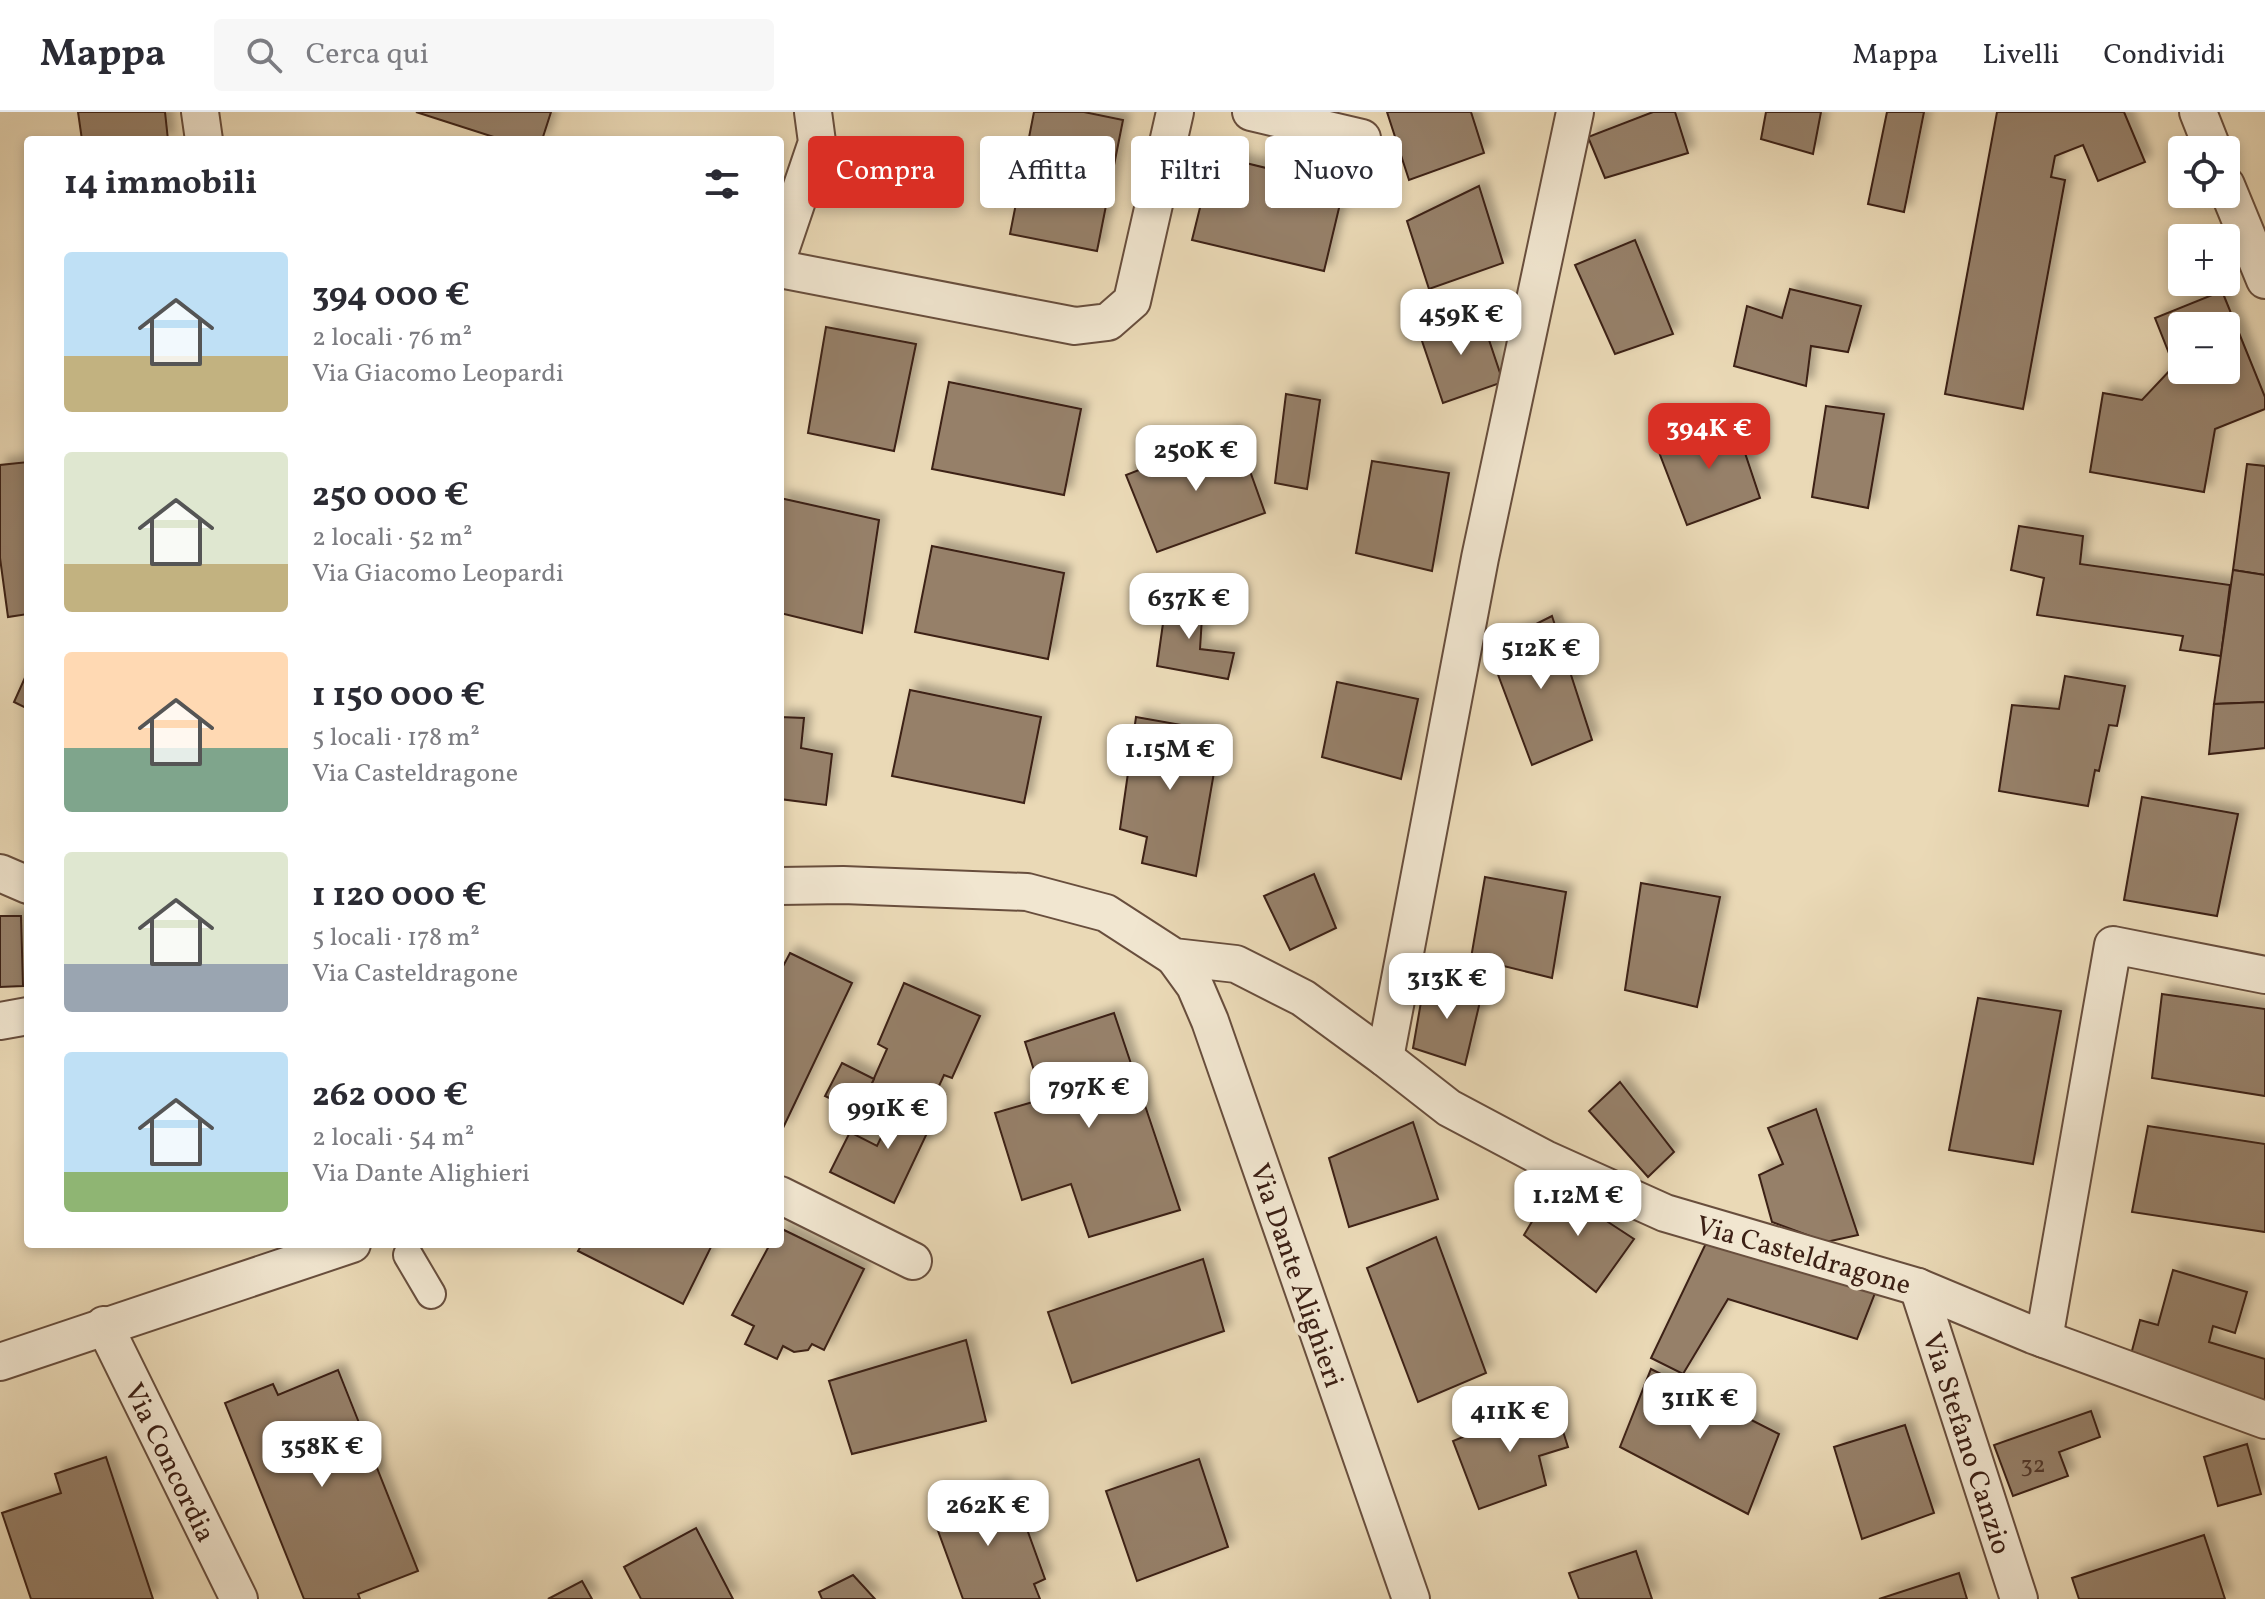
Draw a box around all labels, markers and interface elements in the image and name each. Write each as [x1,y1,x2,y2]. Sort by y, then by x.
search box [214,19,774,91]
text: Mappa [40,29,166,82]
icon: search [242,33,286,77]
text: Cerca qui [306,34,429,76]
text: Mappa [1852,36,1938,75]
text: Livelli [1982,36,2059,75]
text: Condividi [2103,36,2225,75]
chip: Compra [808,136,964,208]
chip: Affitta [980,136,1115,208]
chip: Filtri [1131,136,1249,208]
chip: Nuovo [1265,136,1402,208]
map controls [2168,136,2240,384]
button: locate [2168,136,2240,208]
text: 14 immobili [64,161,257,208]
icon: filters [700,162,744,206]
button: + [2168,224,2240,296]
text: 394 000 € [312,273,470,320]
icon: home [128,284,224,380]
pin: 459K € [1396,289,1526,357]
text: 459K € [1418,297,1504,333]
button: − [2168,312,2240,384]
text: 2 locali · 76 m² [312,320,472,356]
text: Via Giacomo Leopardi [312,356,564,392]
pin: 394K € [1644,403,1774,471]
text: 394K € [1666,411,1752,447]
pin: 250K € [1131,425,1261,493]
text: 250K € [1154,433,1238,469]
text: 250 000 € [312,473,469,520]
icon: home [128,484,224,580]
text: 2 locali · 52 m² [312,520,473,556]
text: Via Giacomo Leopardi [312,556,564,592]
pin: 637K € [1124,573,1254,641]
text: 637K € [1148,581,1231,617]
pin: 512K € [1476,623,1606,691]
text: 512K € [1501,631,1581,667]
text: 1 150 000 € [312,673,485,720]
icon: home [128,684,224,780]
text: 5 locali · 178 m² [312,720,480,756]
pin: 1.15M € [1096,724,1244,792]
text: 1.15M € [1125,732,1215,768]
text: Via Casteldragone [312,756,518,792]
text: 1 120 000 € [312,873,487,920]
icon: home [128,884,224,980]
text: 5 locali · 178 m² [312,920,480,956]
pin: 313K € [1382,953,1512,1021]
text: Via Casteldragone [312,956,518,992]
text: 313K € [1407,961,1487,997]
pin: 797K € [1024,1062,1154,1130]
text: 797K € [1048,1070,1130,1106]
text: 262 000 € [312,1073,468,1120]
pin: 991K € [823,1083,953,1151]
icon: home [128,1084,224,1180]
text: 991K € [847,1091,929,1127]
text: 2 locali · 54 m² [312,1120,474,1156]
text: Via Dante Alighieri [312,1156,530,1192]
street label: Via Dante Alighieri [1239,1159,1352,1393]
pin: 1.12M € [1504,1170,1652,1238]
text: 1.12M € [1532,1178,1624,1214]
street label: Via Casteldragone [1691,1207,1915,1306]
street label: Via Stefano Canzio [1911,1328,2020,1560]
pin: 311K € [1635,1373,1765,1441]
street label: Via Concordia [113,1377,224,1549]
text: 311K € [1661,1381,1739,1417]
pin: 411K € [1445,1386,1575,1454]
text: 411K € [1470,1394,1550,1430]
pin: 358K € [257,1421,387,1489]
text: 358K € [280,1429,364,1465]
house number: 32 [2020,1449,2046,1483]
pin: 262K € [923,1480,1053,1548]
text: 262K € [946,1488,1030,1524]

